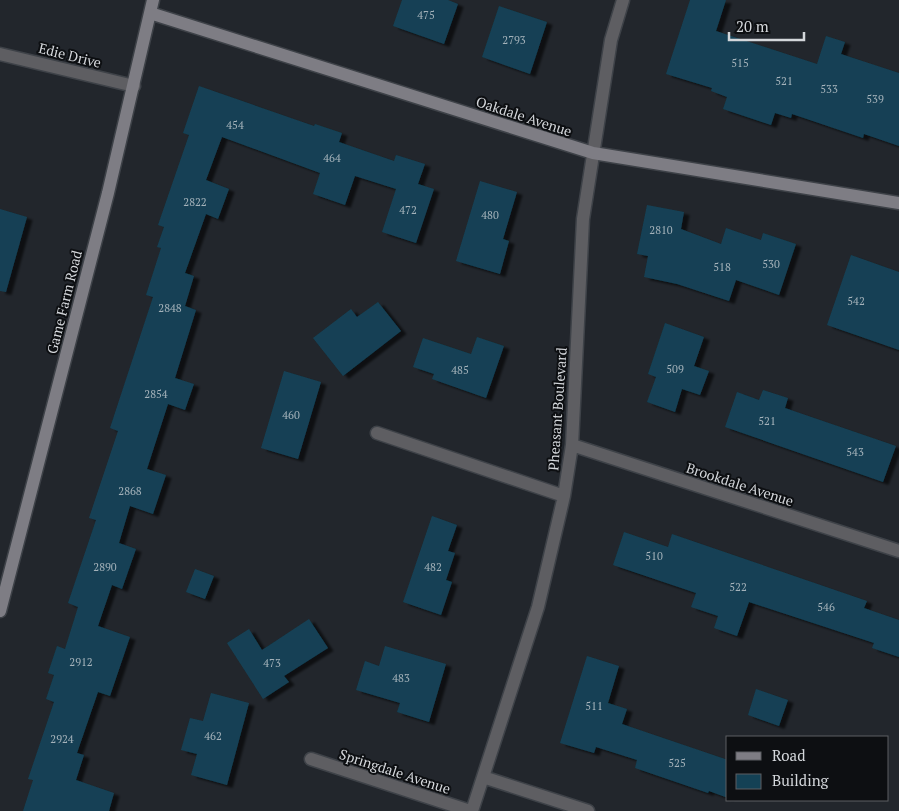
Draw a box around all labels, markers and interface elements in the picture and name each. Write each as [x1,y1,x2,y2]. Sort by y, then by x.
house number: 475 [417,8,435,22]
scale bar [729,10,804,42]
text: 20 m [736,16,769,36]
house number: 2793 [502,33,526,47]
street label: Edie Drive [37,38,103,72]
house number: 515 [731,56,749,70]
house number: 521 [775,74,793,88]
house number: 533 [820,82,838,96]
street label: Oakdale Avenue [474,92,574,140]
house number: 539 [866,92,884,106]
house number: 454 [226,118,244,132]
house number: 464 [323,151,341,165]
house number: 2822 [183,195,207,209]
house number: 472 [399,203,417,217]
house number: 480 [481,208,499,222]
house number: 2810 [649,223,673,237]
street label: Game Farm Road [42,248,86,356]
house number: 530 [762,257,780,271]
house number: 518 [713,260,731,274]
house number: 542 [847,294,865,308]
house number: 2848 [158,301,182,315]
street label: Pheasant Boulevard [543,347,571,471]
house number: 509 [666,362,684,376]
house number: 485 [451,363,469,377]
house number: 2854 [144,387,168,401]
house number: 460 [282,408,300,422]
house number: 521 [758,414,776,428]
house number: 543 [846,445,864,459]
street label: Brookdale Avenue [684,458,796,510]
house number: 2868 [118,484,142,498]
house number: 510 [645,549,663,563]
house number: 2890 [93,560,117,574]
house number: 482 [424,560,442,574]
house number: 522 [729,580,747,594]
house number: 546 [817,600,835,614]
house number: 2912 [69,655,93,669]
house number: 473 [263,656,281,670]
house number: 483 [392,671,410,685]
house number: 511 [585,699,603,713]
house number: 462 [204,729,222,743]
house number: 2924 [50,732,74,746]
legend [726,736,889,801]
street label: Springdale Avenue [337,744,453,798]
text: Road [772,745,805,765]
house number: 525 [668,756,686,770]
text: Building [772,770,830,790]

